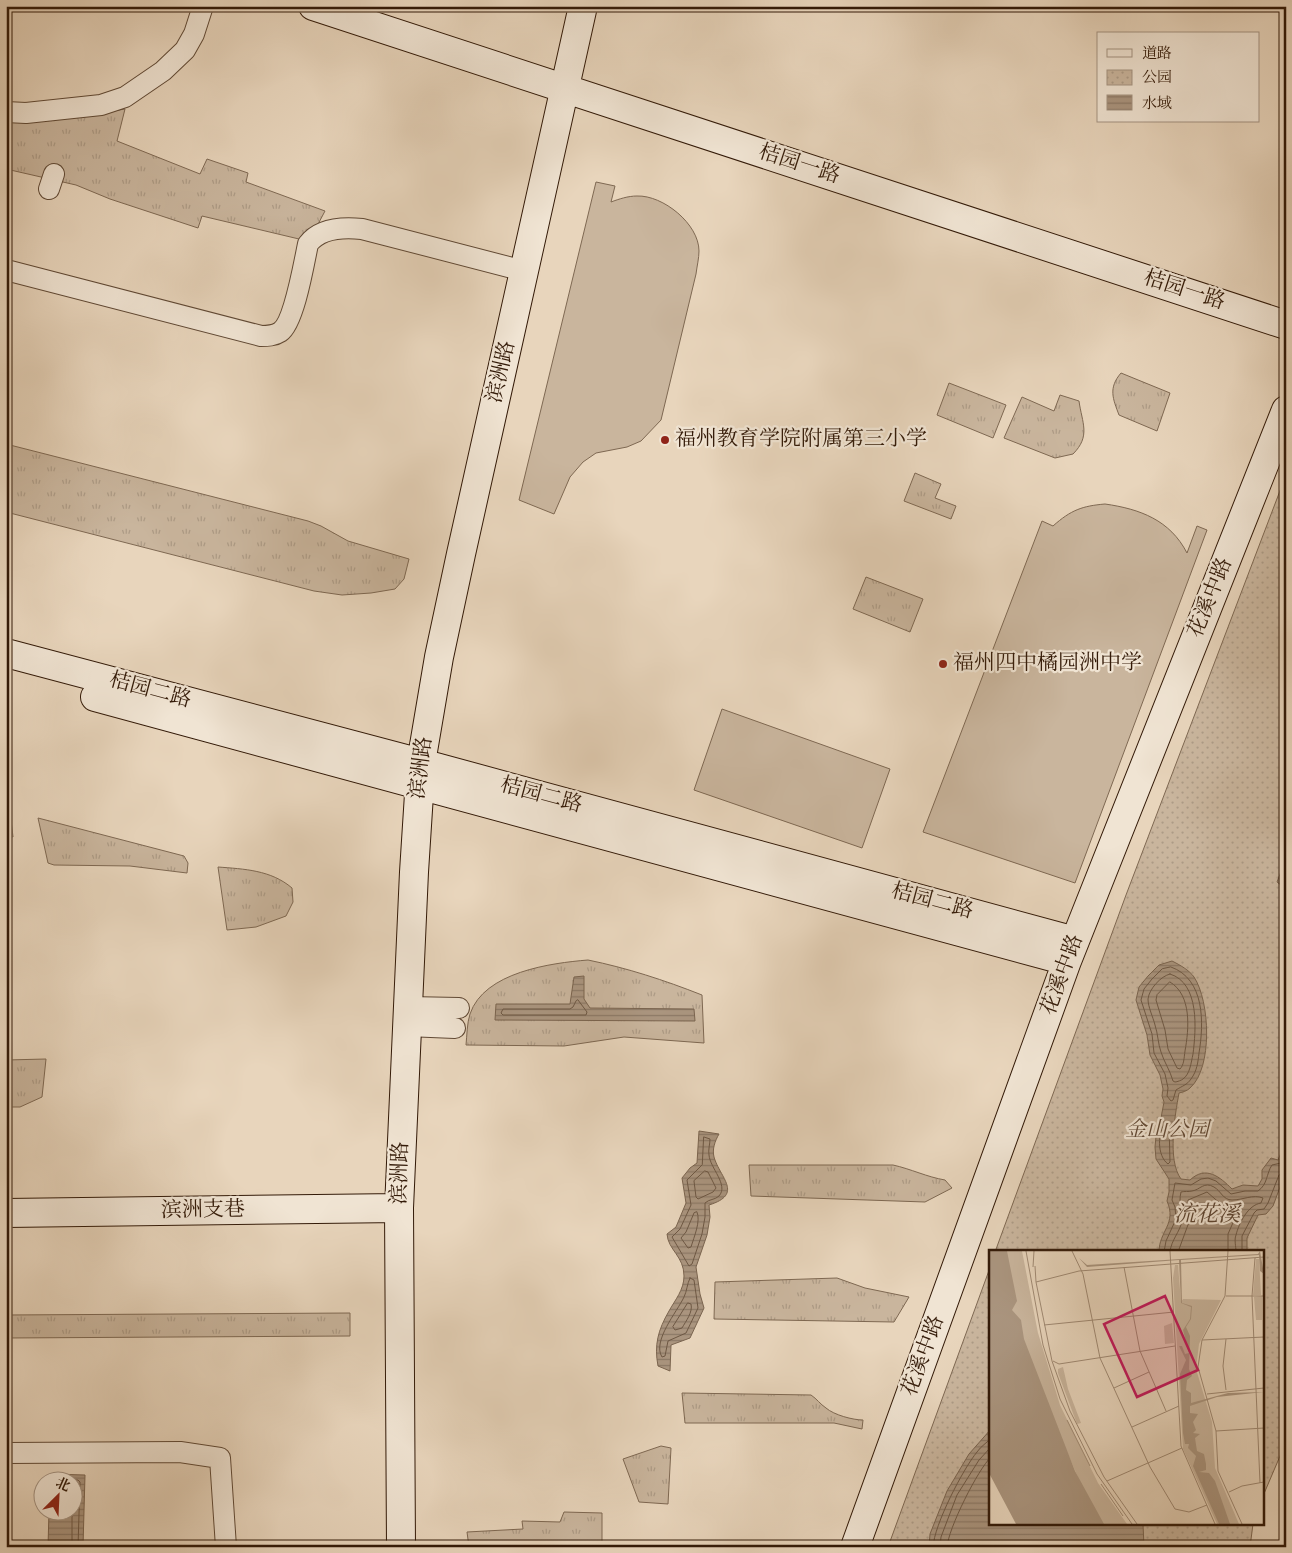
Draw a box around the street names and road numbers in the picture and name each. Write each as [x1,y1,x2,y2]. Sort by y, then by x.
street label: 桔园一路 [754,138,844,192]
street label: 桔园一路 [1139,264,1229,318]
street label: 滨洲路 [480,338,524,406]
street label: 花溪中路 [1181,553,1241,643]
street label: 桔园二路 [106,666,194,716]
street label: 滨洲路 [403,735,441,801]
street label: 桔园二路 [497,771,585,821]
street label: 桔园二路 [888,877,976,927]
street label: 花溪中路 [1035,930,1091,1020]
street label: 滨洲路 [385,1141,417,1205]
street label: 滨洲支巷 [161,1195,245,1227]
street label: 花溪中路 [896,1311,952,1401]

